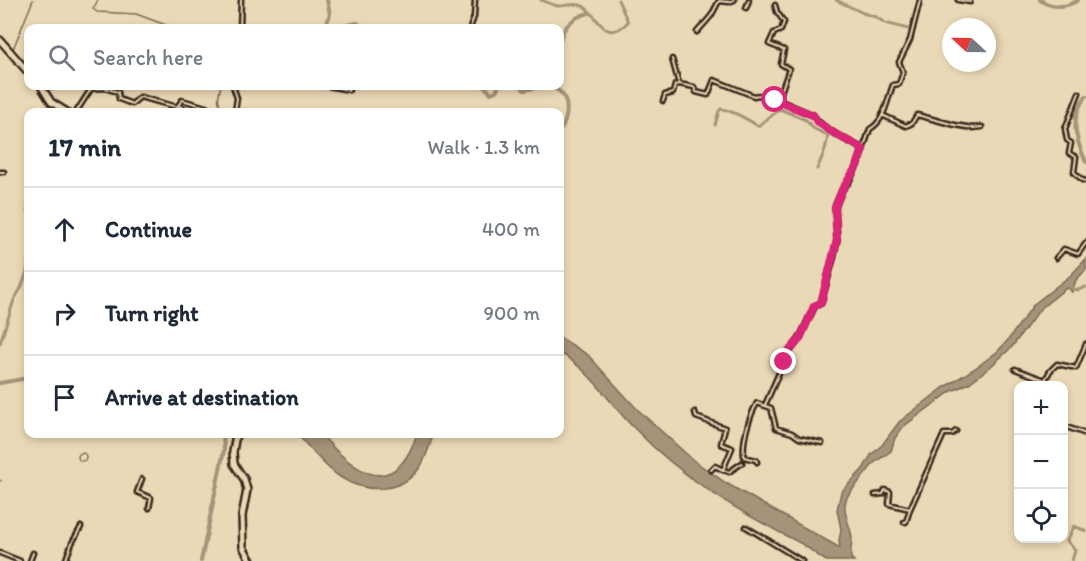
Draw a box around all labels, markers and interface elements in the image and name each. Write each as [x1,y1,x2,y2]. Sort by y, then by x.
north arrow [942,18,996,72]
search box [24,24,564,90]
icon: search [45,41,78,74]
text: Search here [93,44,203,71]
route start [761,86,787,112]
text: 17 min [48,131,121,163]
text: Walk · 1.3 km [428,135,540,159]
icon: ahead [48,213,81,246]
text: Continue [105,216,192,243]
text: 400 m [482,217,540,241]
icon: right [48,297,81,330]
text: Turn right [105,300,199,327]
text: 900 m [484,301,540,325]
route end [770,348,796,374]
icon: arrive [48,381,81,414]
map controls [1014,381,1068,543]
button: + [1014,381,1068,435]
text: Arrive at destination [105,384,299,411]
button: − [1014,435,1068,489]
button: locate [1014,489,1068,543]

